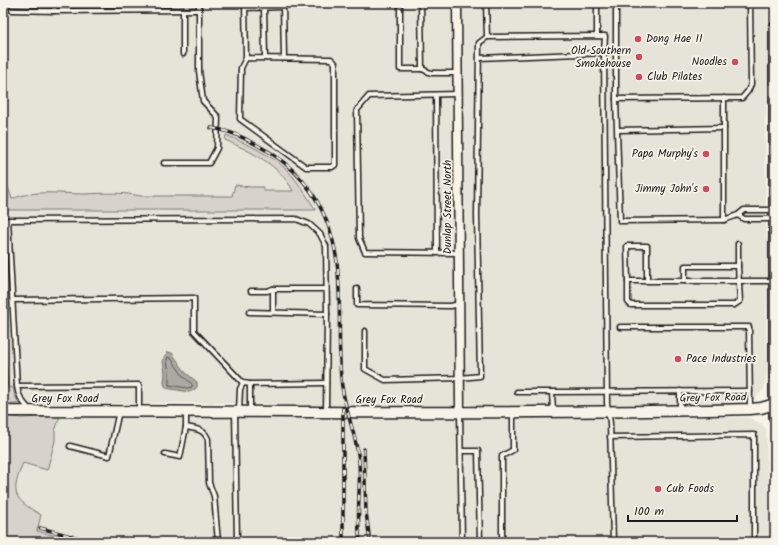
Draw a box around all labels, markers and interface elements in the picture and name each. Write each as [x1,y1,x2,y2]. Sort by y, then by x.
place label: Dong Hae II [646,30,702,48]
marker: Dong Hae II [633,34,643,44]
place label: Old Southern Smokehouse [571,42,631,73]
marker: Old Southern Smokehouse [634,52,644,62]
place label: Noodles [692,53,727,71]
marker: Noodles [730,57,740,67]
place label: Club Pilates [647,68,702,86]
marker: Club Pilates [634,72,644,82]
place label: Papa Murphy's [632,145,698,163]
marker: Papa Murphy's [701,149,711,159]
street label: Dunlap Street North [439,160,457,254]
place label: Jimmy John's [635,180,698,198]
marker: Jimmy John's [701,184,711,194]
place label: Pace Industries [686,350,757,368]
marker: Pace Industries [673,354,683,364]
street label: Grey Fox Road [679,388,747,408]
street label: Grey Fox Road [32,390,99,408]
street label: Grey Fox Road [356,391,423,409]
place label: Cub Foods [666,480,714,498]
marker: Cub Foods [653,484,663,494]
scale bar [628,497,737,523]
text: 100 m [634,502,665,521]

